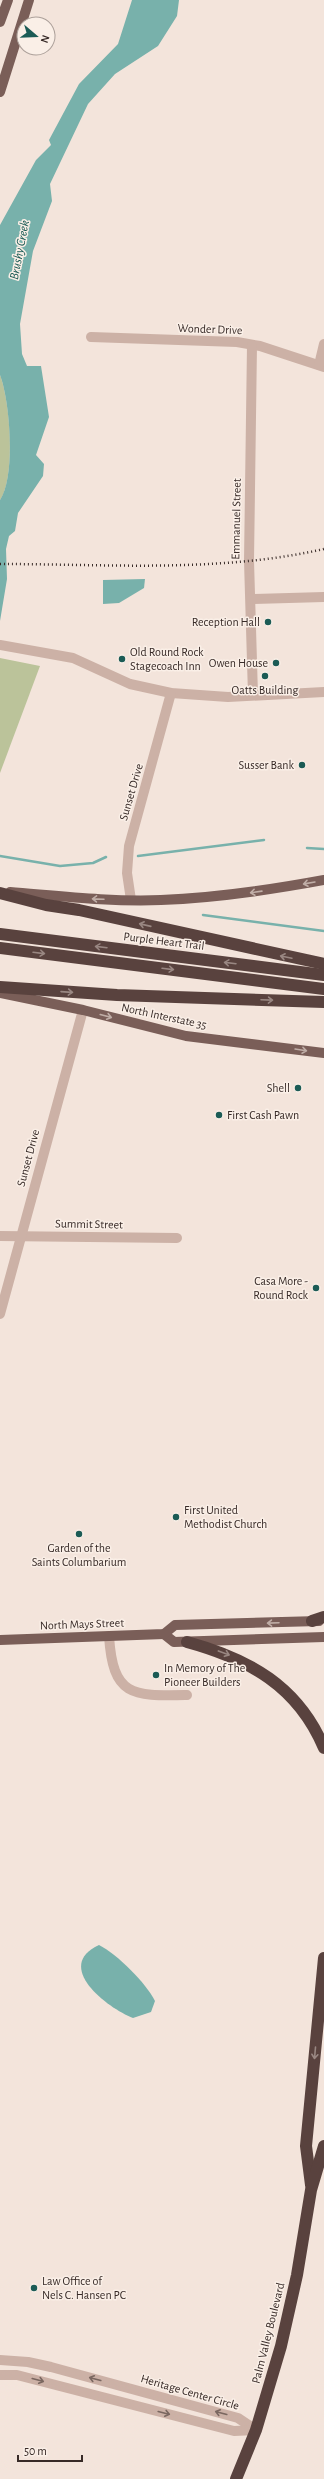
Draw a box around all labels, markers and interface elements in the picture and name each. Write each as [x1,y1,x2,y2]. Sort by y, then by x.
north arrow [16,16,56,56]
text: N [39,34,51,45]
water label: Brushy Creek [8,219,32,281]
street label: Wonder Drive [177,322,243,336]
street label: Emmanuel Street [229,478,243,560]
place label: Reception Hall [192,616,260,628]
marker: Reception Hall [263,617,273,627]
place label: Old Round Rock Stagecoach Inn [130,646,204,672]
marker: Old Round Rock Stagecoach Inn [117,654,127,664]
place label: Owen House [209,657,268,669]
marker: Owen House [271,658,281,668]
marker: Oatts Building [260,671,270,681]
place label: Oatts Building [232,684,299,696]
place label: Susser Bank [238,759,295,771]
marker: Susser Bank [297,760,307,770]
street label: Sunset Drive [117,762,145,822]
one-way arrow [303,879,316,887]
one-way arrow [249,888,262,896]
one-way arrow [92,895,105,902]
one-way arrow [139,921,152,929]
street label: Purple Heart Trail [123,930,205,952]
one-way arrow [95,943,108,951]
one-way arrow [32,949,45,957]
one-way arrow [280,952,293,960]
one-way arrow [224,959,237,967]
one-way arrow [161,965,174,973]
one-way arrow [60,988,73,995]
one-way arrow [260,996,273,1004]
street label: North Interstate 35 [120,1001,208,1031]
one-way arrow [100,1013,113,1021]
one-way arrow [294,1046,307,1054]
place label: Shell [267,1082,290,1094]
marker: Shell [293,1083,303,1093]
place label: First Cash Pawn [227,1109,299,1121]
marker: First Cash Pawn [214,1110,224,1120]
street label: Sunset Drive [15,1128,41,1188]
street label: Summit Street [55,1217,123,1231]
place label: Casa More - Round Rock [253,1275,309,1301]
marker: Casa More - Round Rock [311,1283,321,1293]
place label: First United Methodist Church [184,1504,267,1530]
marker: First United Methodist Church [171,1512,181,1522]
marker: Garden of the Saints Columbarium [74,1529,84,1539]
place label: Garden of the Saints Columbarium [32,1542,126,1568]
street label: North Mays Street [40,1617,124,1632]
one-way arrow [267,1619,280,1626]
one-way arrow [218,1650,230,1658]
place label: In Memory of The Pioneer Builders [164,1662,245,1688]
marker: In Memory of The Pioneer Builders [151,1670,161,1680]
one-way arrow [312,2046,319,2059]
place label: Law Office of Nels C. Hansen PC [42,2275,126,2301]
street label: Palm Valley Boulevard [250,2281,287,2385]
marker: Law Office of Nels C. Hansen PC [29,2283,39,2293]
street label: Heritage Center Circle [139,2372,241,2412]
one-way arrow [89,2375,102,2382]
one-way arrow [31,2377,44,2384]
one-way arrow [215,2409,228,2416]
one-way arrow [157,2410,170,2417]
scale bar [18,2437,82,2463]
text: 50 m [24,2445,47,2457]

